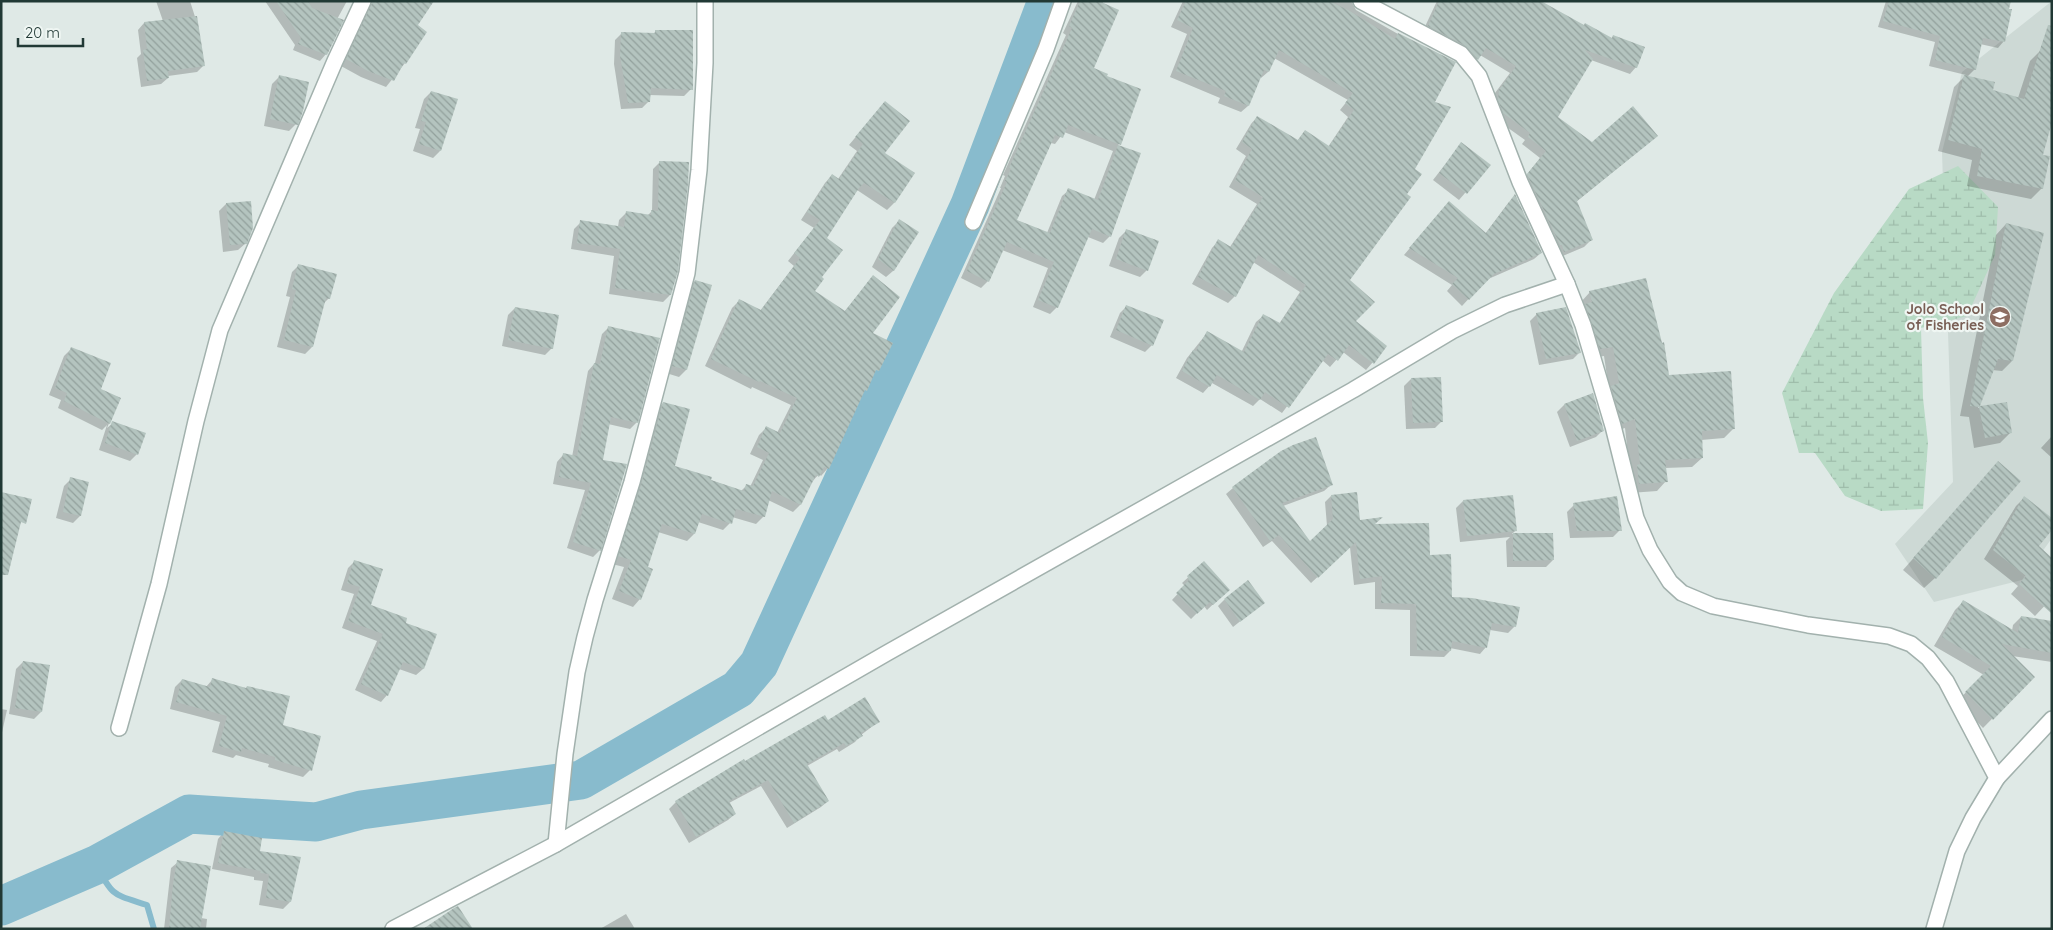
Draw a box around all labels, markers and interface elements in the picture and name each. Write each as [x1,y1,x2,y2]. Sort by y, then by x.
scale bar [18,15,82,47]
text: 20 m [25,23,60,42]
place label: Jolo School of Fisheries [1906,300,1984,334]
school or university icon: Jolo School of Fisheries [1988,305,2012,329]

